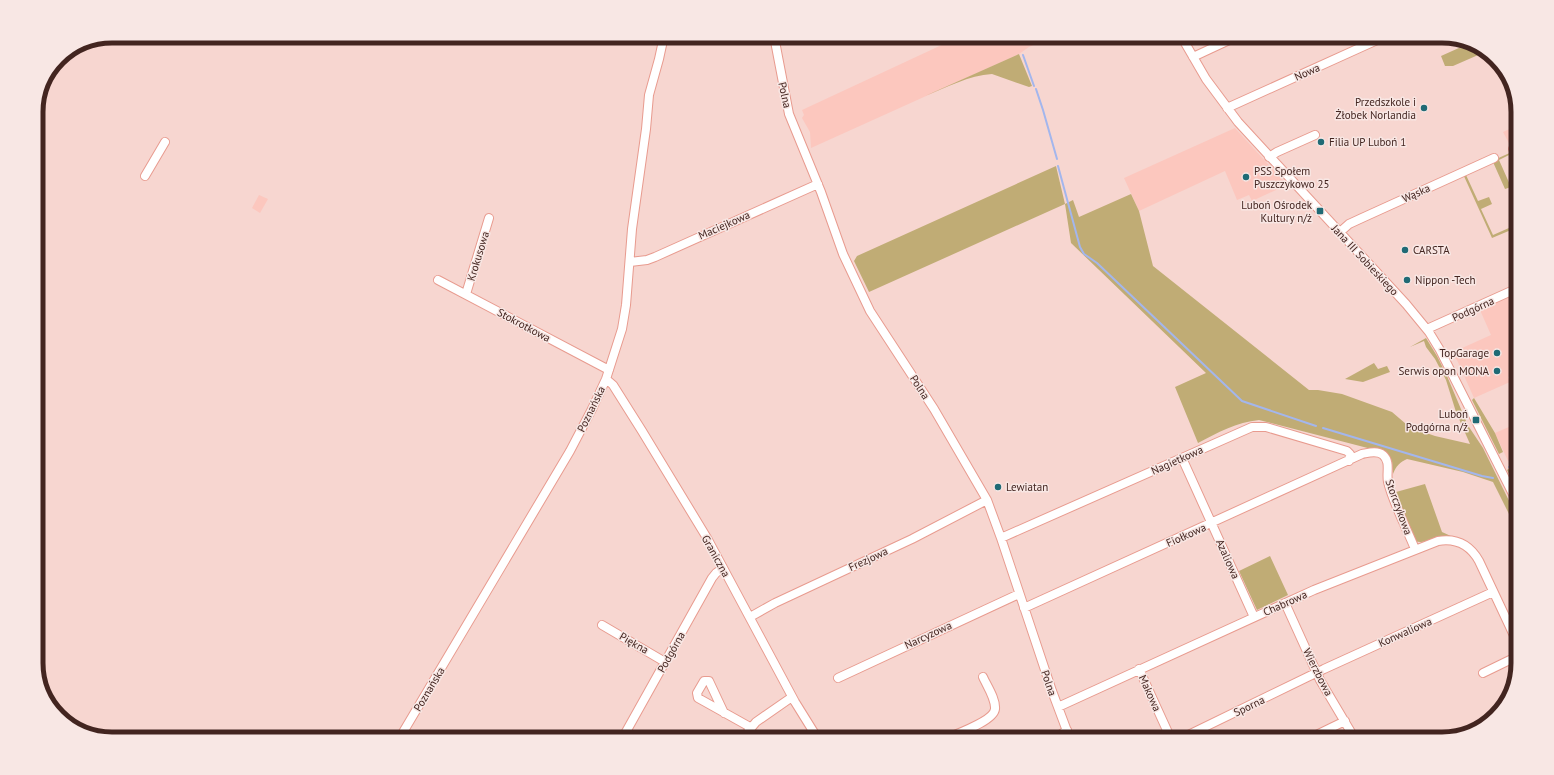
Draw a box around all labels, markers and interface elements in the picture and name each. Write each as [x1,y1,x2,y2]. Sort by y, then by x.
street label: Nowa [1292,60,1322,84]
street label: Polna [775,81,795,109]
place label: Przedszkole i Żłobek Norlandia [1335,95,1416,122]
marker: Przedszkole i Żłobek Norlandia [1419,103,1429,113]
place label: Filia UP Luboń 1 [1329,135,1406,149]
marker: Filia UP Luboń 1 [1316,137,1326,147]
place label: PSS Społem Puszczykowo 25 [1254,164,1329,191]
marker: PSS Społem Puszczykowo 25 [1241,172,1251,182]
street label: Wąska [1400,181,1432,205]
place label: Luboń Ośrodek Kultury n/ż [1241,198,1313,225]
marker: Luboń Ośrodek Kultury n/ż [1315,206,1325,216]
street label: Maciejkowa [696,207,752,243]
street label: Jana III Sobieskiego [1328,221,1402,298]
street label: Krokusowa [464,229,492,283]
place label: CARSTA [1413,243,1450,257]
marker: CARSTA [1400,245,1410,255]
place label: Nippon -Tech [1415,273,1475,287]
marker: Nippon -Tech [1402,275,1412,285]
street label: Podgórna [1450,294,1496,324]
street label: Stokrotkowa [495,305,553,345]
place label: TopGarage [1440,346,1489,360]
marker: TopGarage [1492,348,1502,358]
place label: Serwis opon MONA [1398,364,1490,378]
marker: Serwis opon MONA [1492,366,1502,376]
street label: Polna [907,372,933,402]
street label: Poznańska [574,384,608,434]
place label: Luboń Podgórna n/ż [1406,407,1468,434]
marker: Luboń Podgórna n/ż [1471,415,1481,425]
street label: Nagietkowa [1149,442,1205,478]
street label: Storczykowa [1382,477,1416,537]
place label: Lewiatan [1006,480,1048,494]
marker: Lewiatan [993,482,1003,492]
street label: Fiołkowa [1164,520,1208,550]
street label: Graniczna [699,532,733,580]
street label: Azaliowa [1213,537,1243,581]
street label: Frezjowa [846,544,890,574]
street label: Chabrowa [1261,587,1309,619]
street label: Konwaliowa [1376,614,1434,650]
street label: Narcyzowa [902,618,954,652]
street label: Piękna [617,629,651,657]
street label: Podgórna [654,629,688,675]
street label: Wierzbowa [1300,646,1336,698]
street label: Poznańska [410,664,448,714]
street label: Polna [1038,668,1060,698]
street label: Makowa [1136,673,1164,713]
street label: Sporna [1231,692,1267,720]

